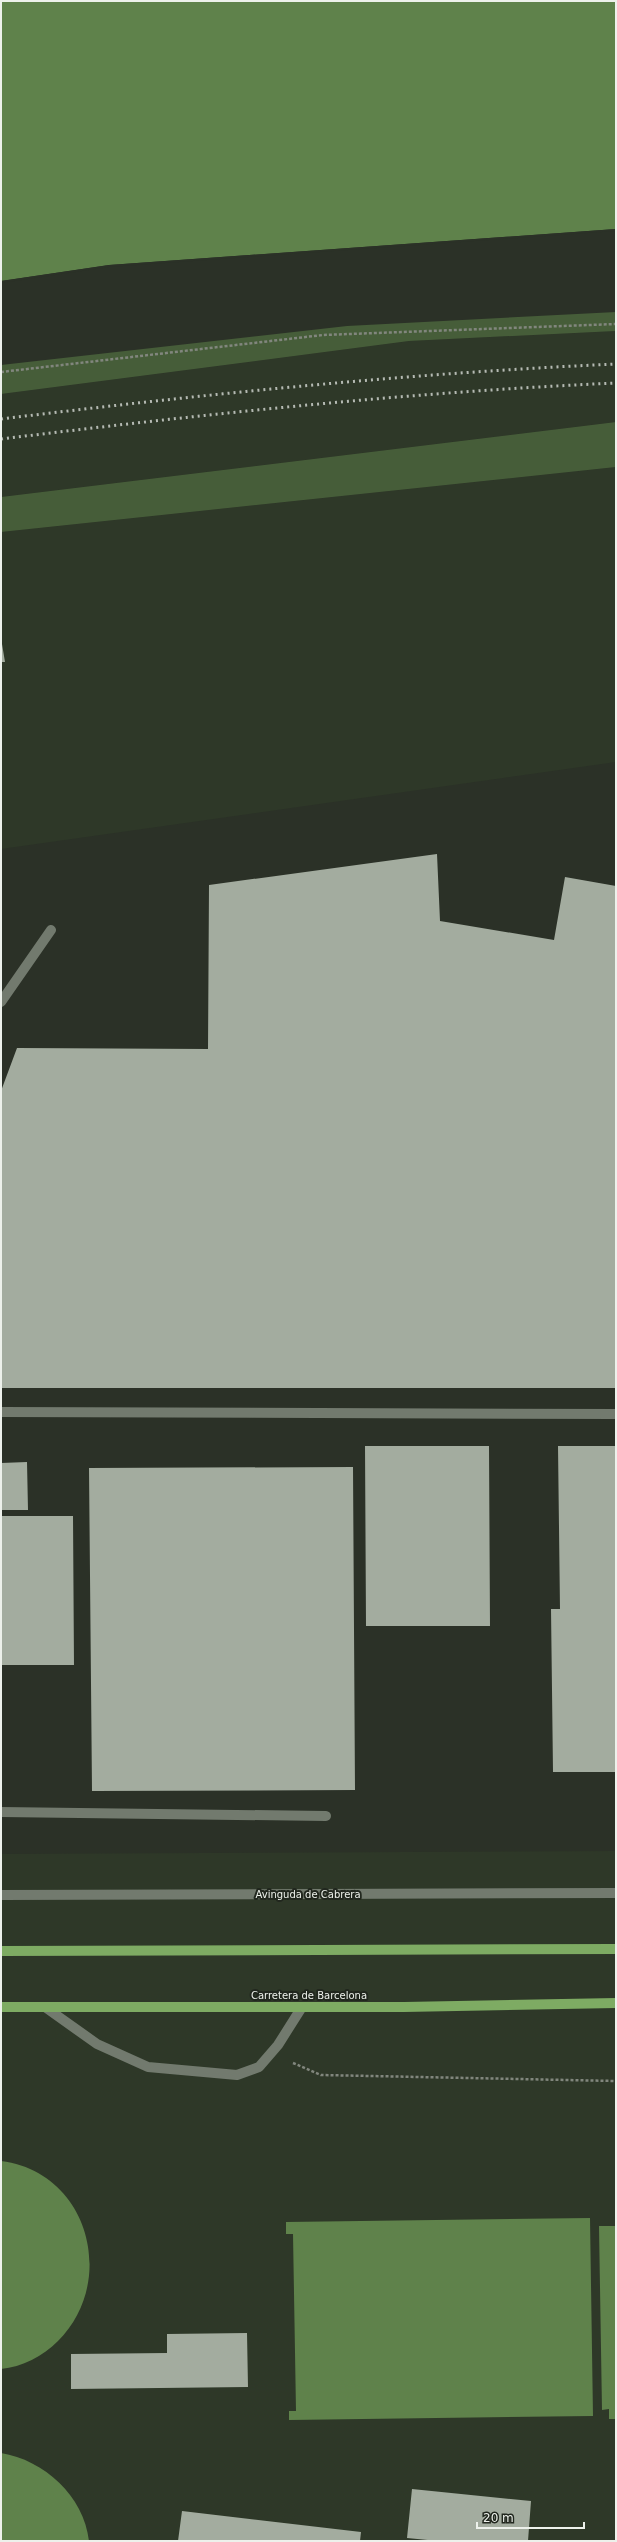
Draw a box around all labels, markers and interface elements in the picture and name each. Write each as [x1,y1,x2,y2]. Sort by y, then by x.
street label: Avinguda de Cabrera [255,1889,361,1900]
street label: Carretera de Barcelona [251,1990,367,2001]
scale bar [477,2504,584,2530]
text: 20 m [483,2511,514,2525]

